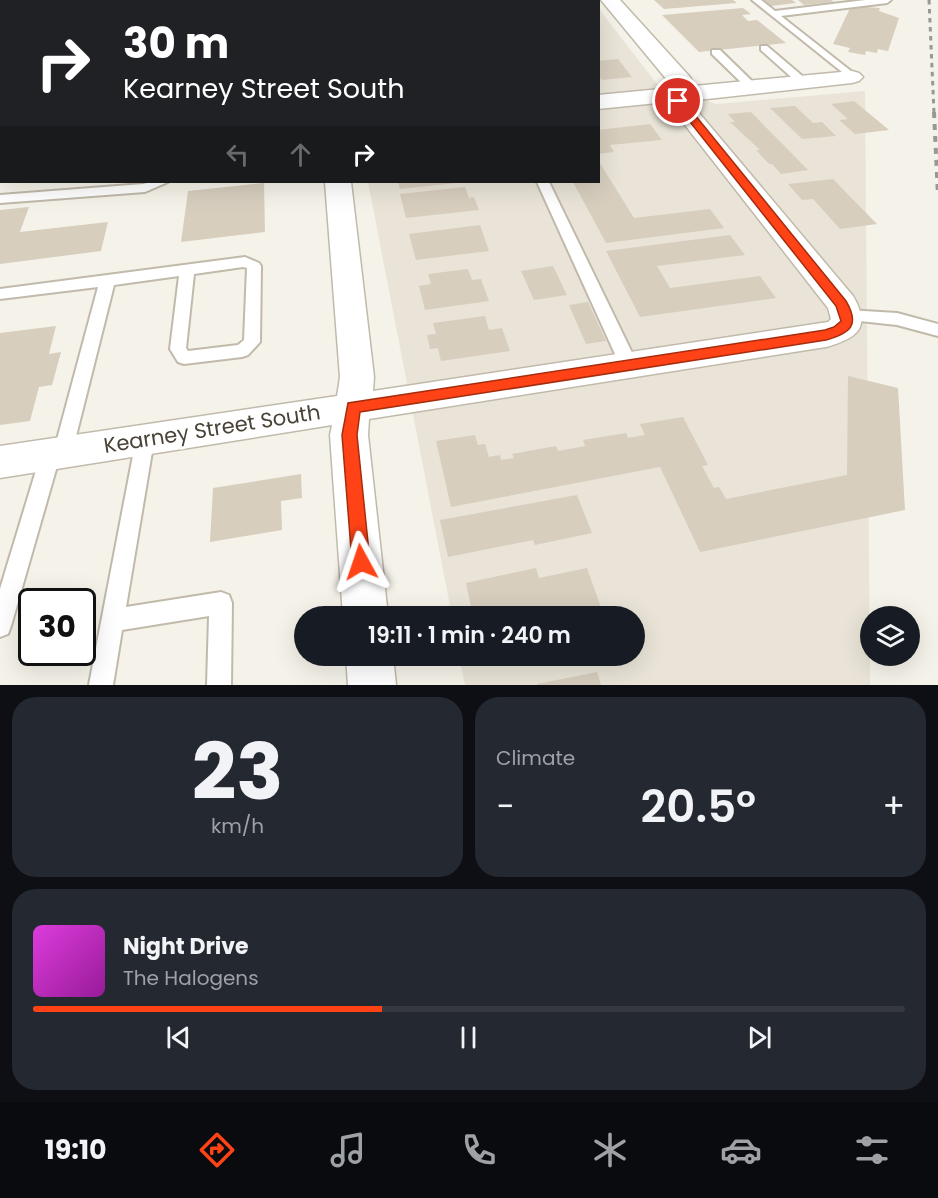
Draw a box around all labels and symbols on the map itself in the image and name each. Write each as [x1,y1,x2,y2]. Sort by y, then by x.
pin [652,75,703,126]
street label: Kearney Street South [102,397,322,460]
position arrow [329,530,393,594]
speed limit sign: 30 [18,588,96,666]

